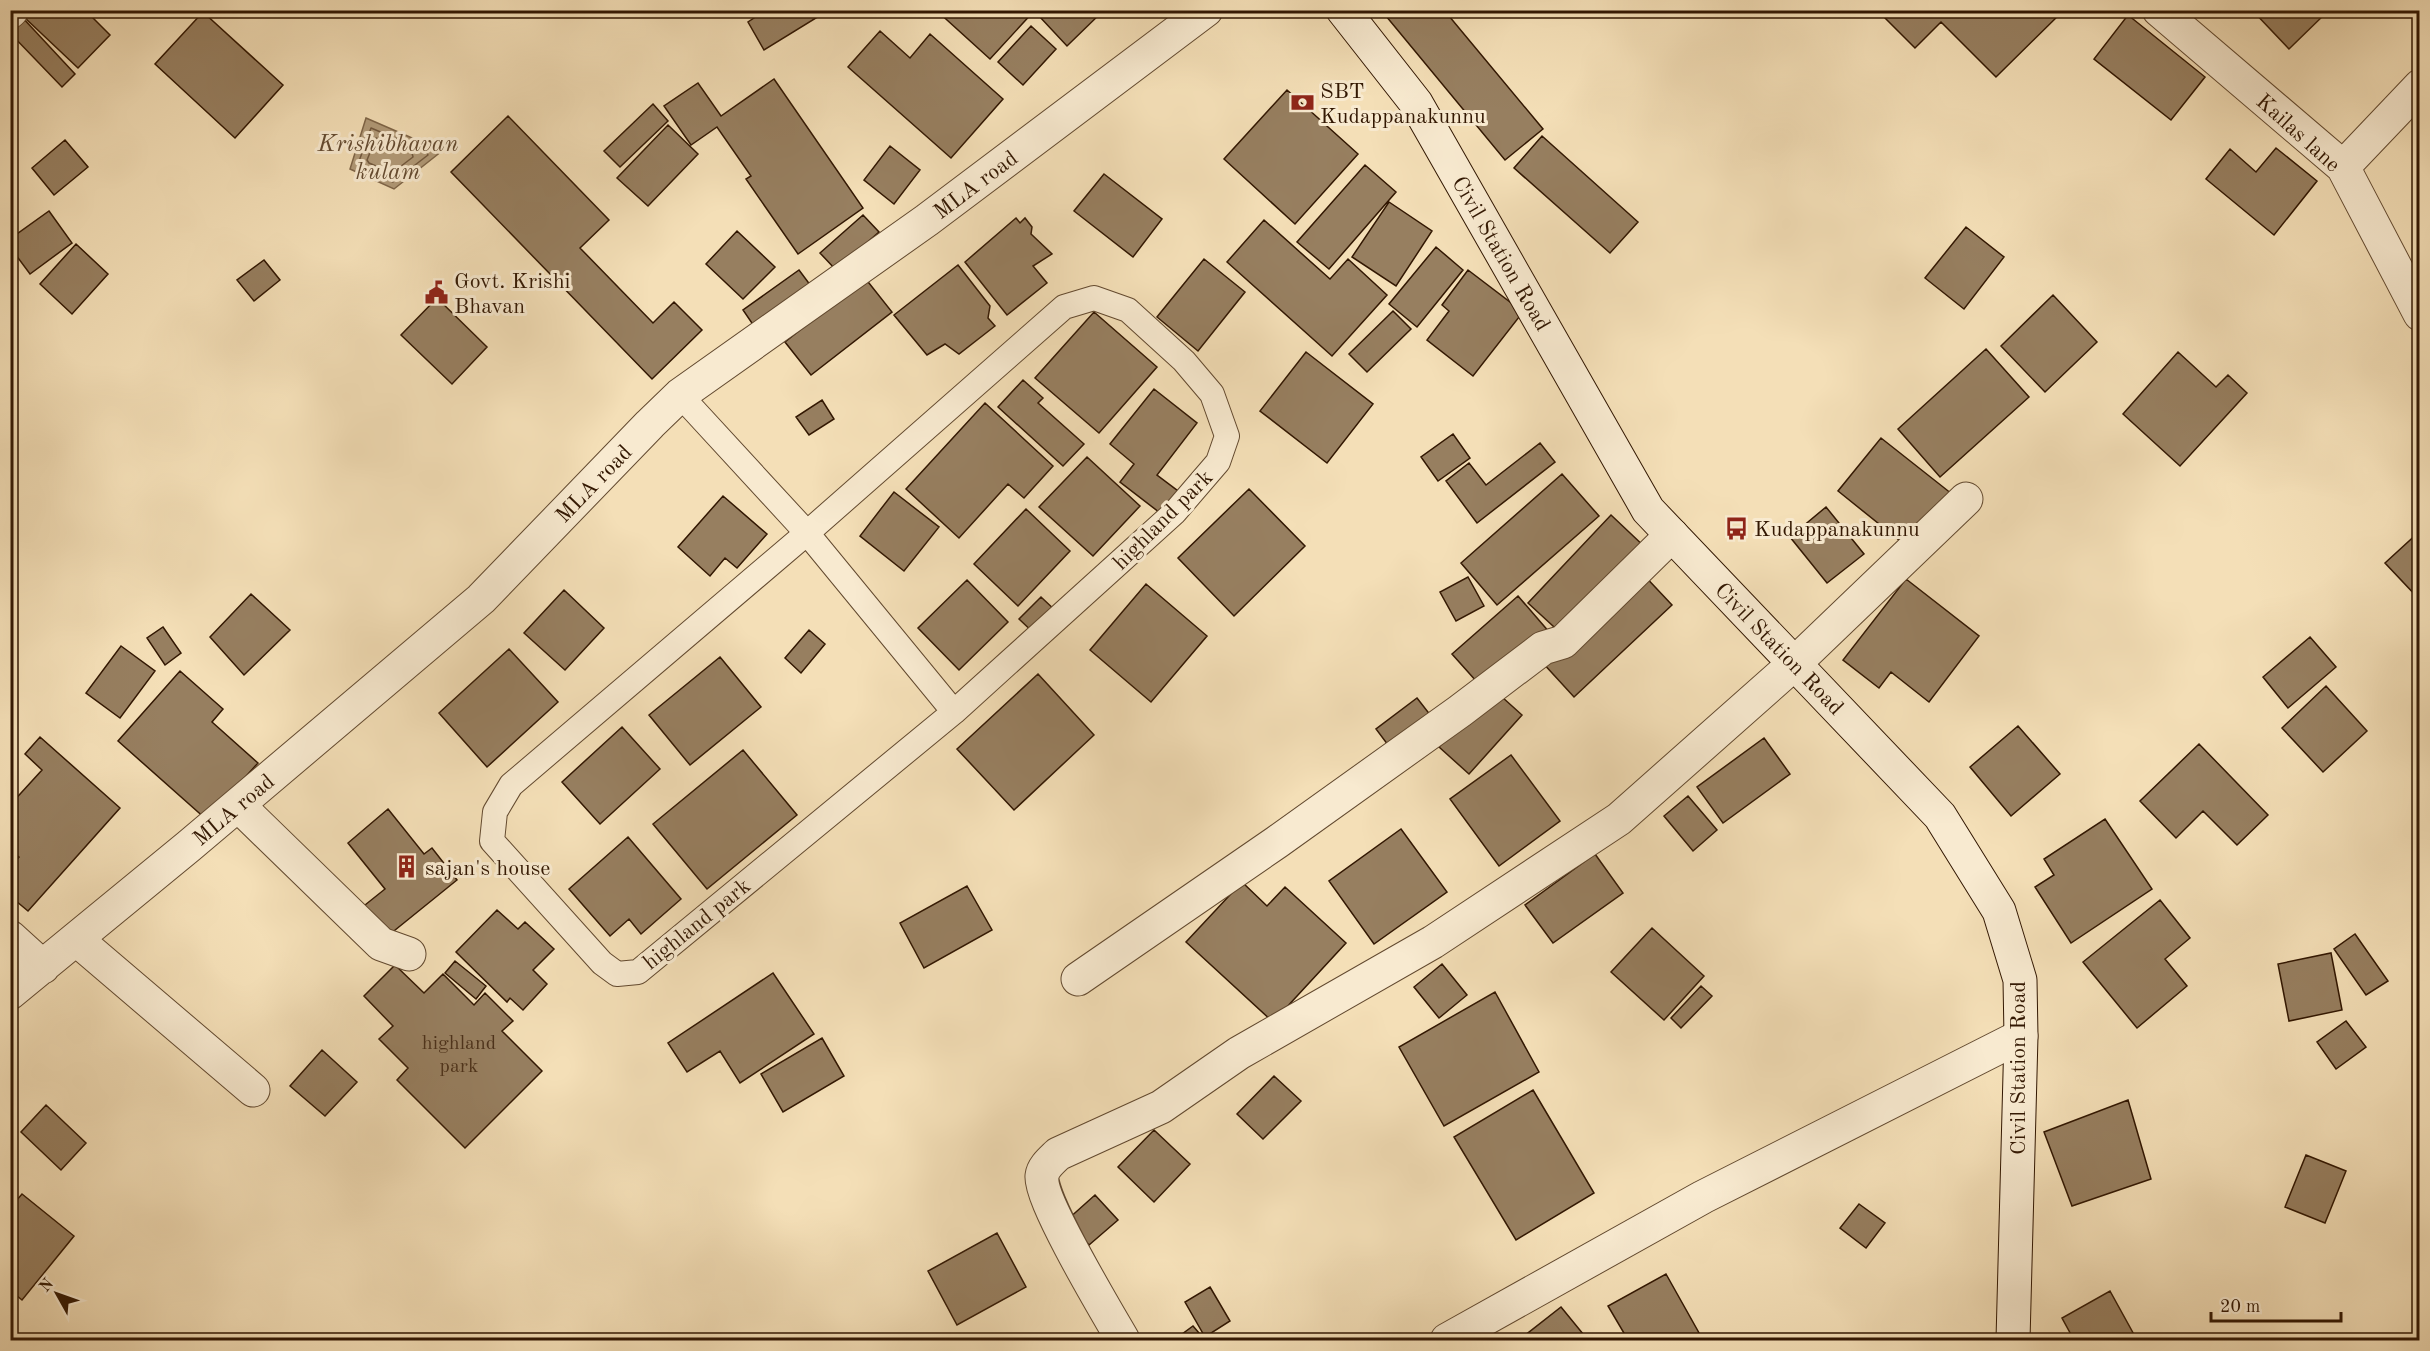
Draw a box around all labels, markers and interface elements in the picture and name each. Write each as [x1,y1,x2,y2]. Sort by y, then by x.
place label: SBT Kudappanakunnu [1320,81,1486,128]
bank icon: SBT Kudappanakunnu [1289,90,1315,116]
street label: Kailas lane [2251,90,2344,177]
water label: Krishibhavan kulam [317,133,459,185]
street label: MLA road [930,147,1022,224]
street label: Civil Station Road [1447,173,1553,335]
place label: Govt. Krishi Bhavan [454,271,571,318]
public building icon: Govt. Krishi Bhavan [423,280,449,306]
street label: MLA road [552,441,637,527]
street label: highland park [1109,466,1217,574]
bus stop icon: Kudappanakunnu [1723,515,1749,541]
place label: Kudappanakunnu [1754,519,1920,541]
street label: Civil Station Road [1710,579,1847,720]
street label: MLA road [190,770,279,851]
building icon: sajan's house [394,854,420,880]
place label: sajan's house [425,858,551,880]
street label: highland park [640,875,755,974]
street label: Civil Station Road [2008,981,2030,1155]
house number: highland park [422,1034,496,1077]
north arrow [27,1264,87,1324]
text: N [37,1275,58,1295]
scale bar [2211,1285,2342,1323]
text: 20 m [2220,1298,2260,1316]

